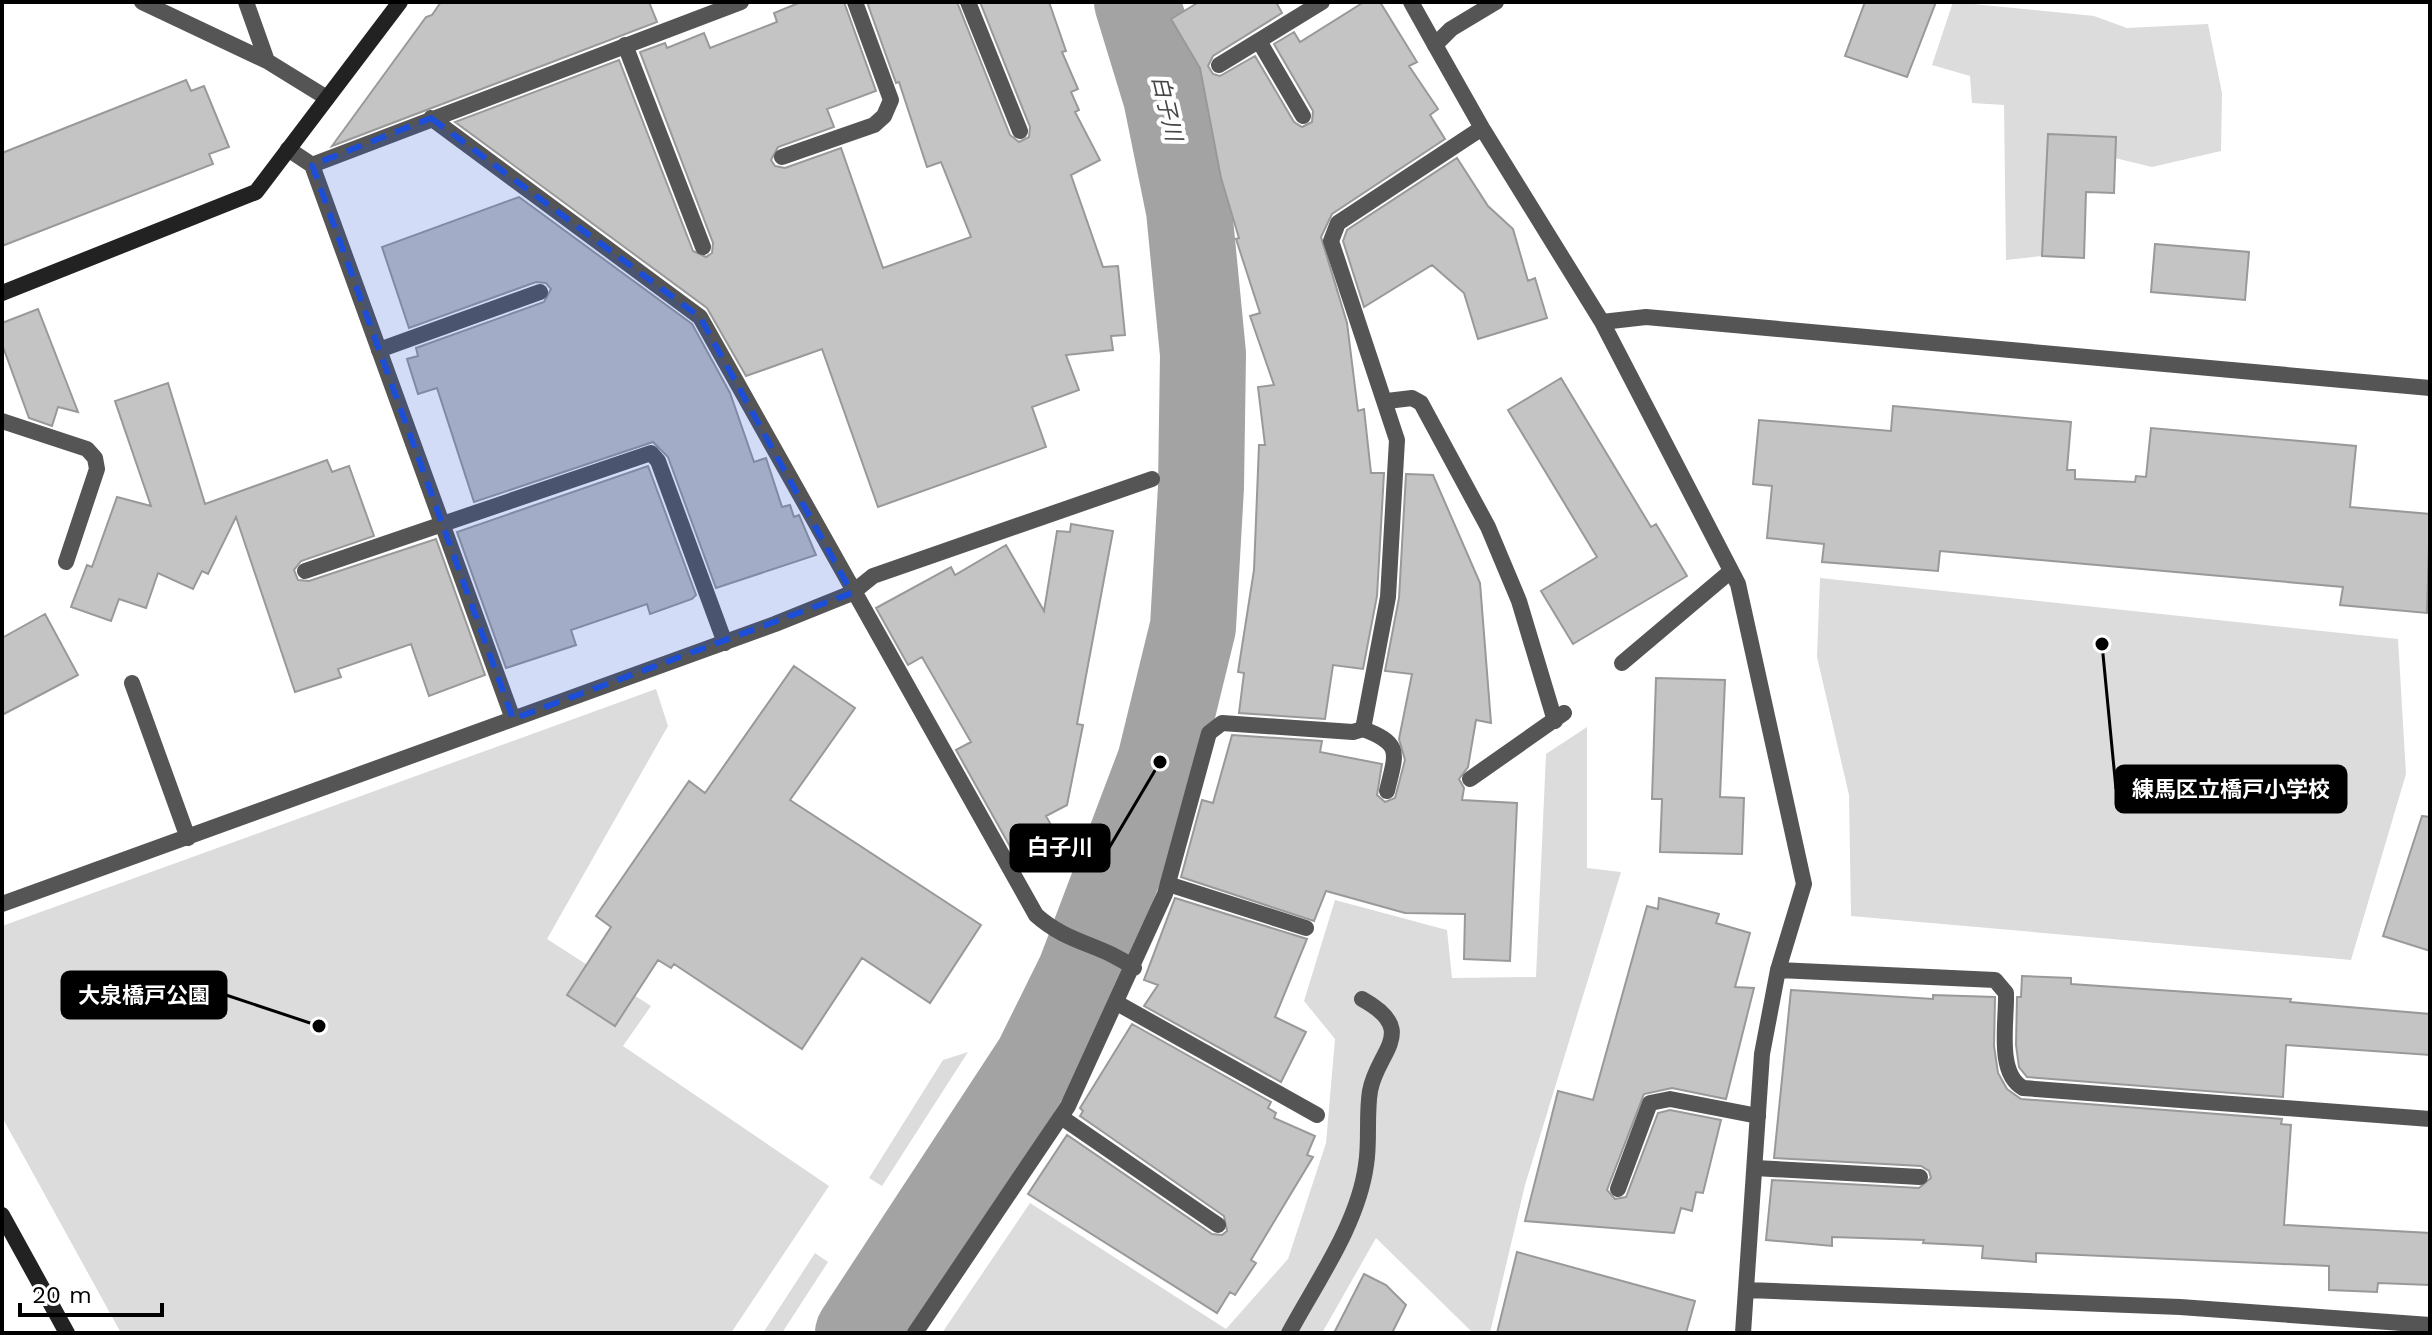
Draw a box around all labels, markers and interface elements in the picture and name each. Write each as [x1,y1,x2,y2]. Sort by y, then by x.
water label: 白子川 [1147,73,1187,145]
callout: 練馬区立橋戸小学校 [2116,766,2346,812]
text: 練馬区立橋戸小学校 [2132,777,2330,802]
callout: 白子川 [1011,825,1109,871]
text: 白子川 [1027,835,1093,860]
callout: 大泉橋戸公園 [62,972,226,1018]
text: 大泉橋戸公園 [78,983,210,1008]
scale bar [20,1267,162,1317]
text: 20 m [32,1281,92,1309]

